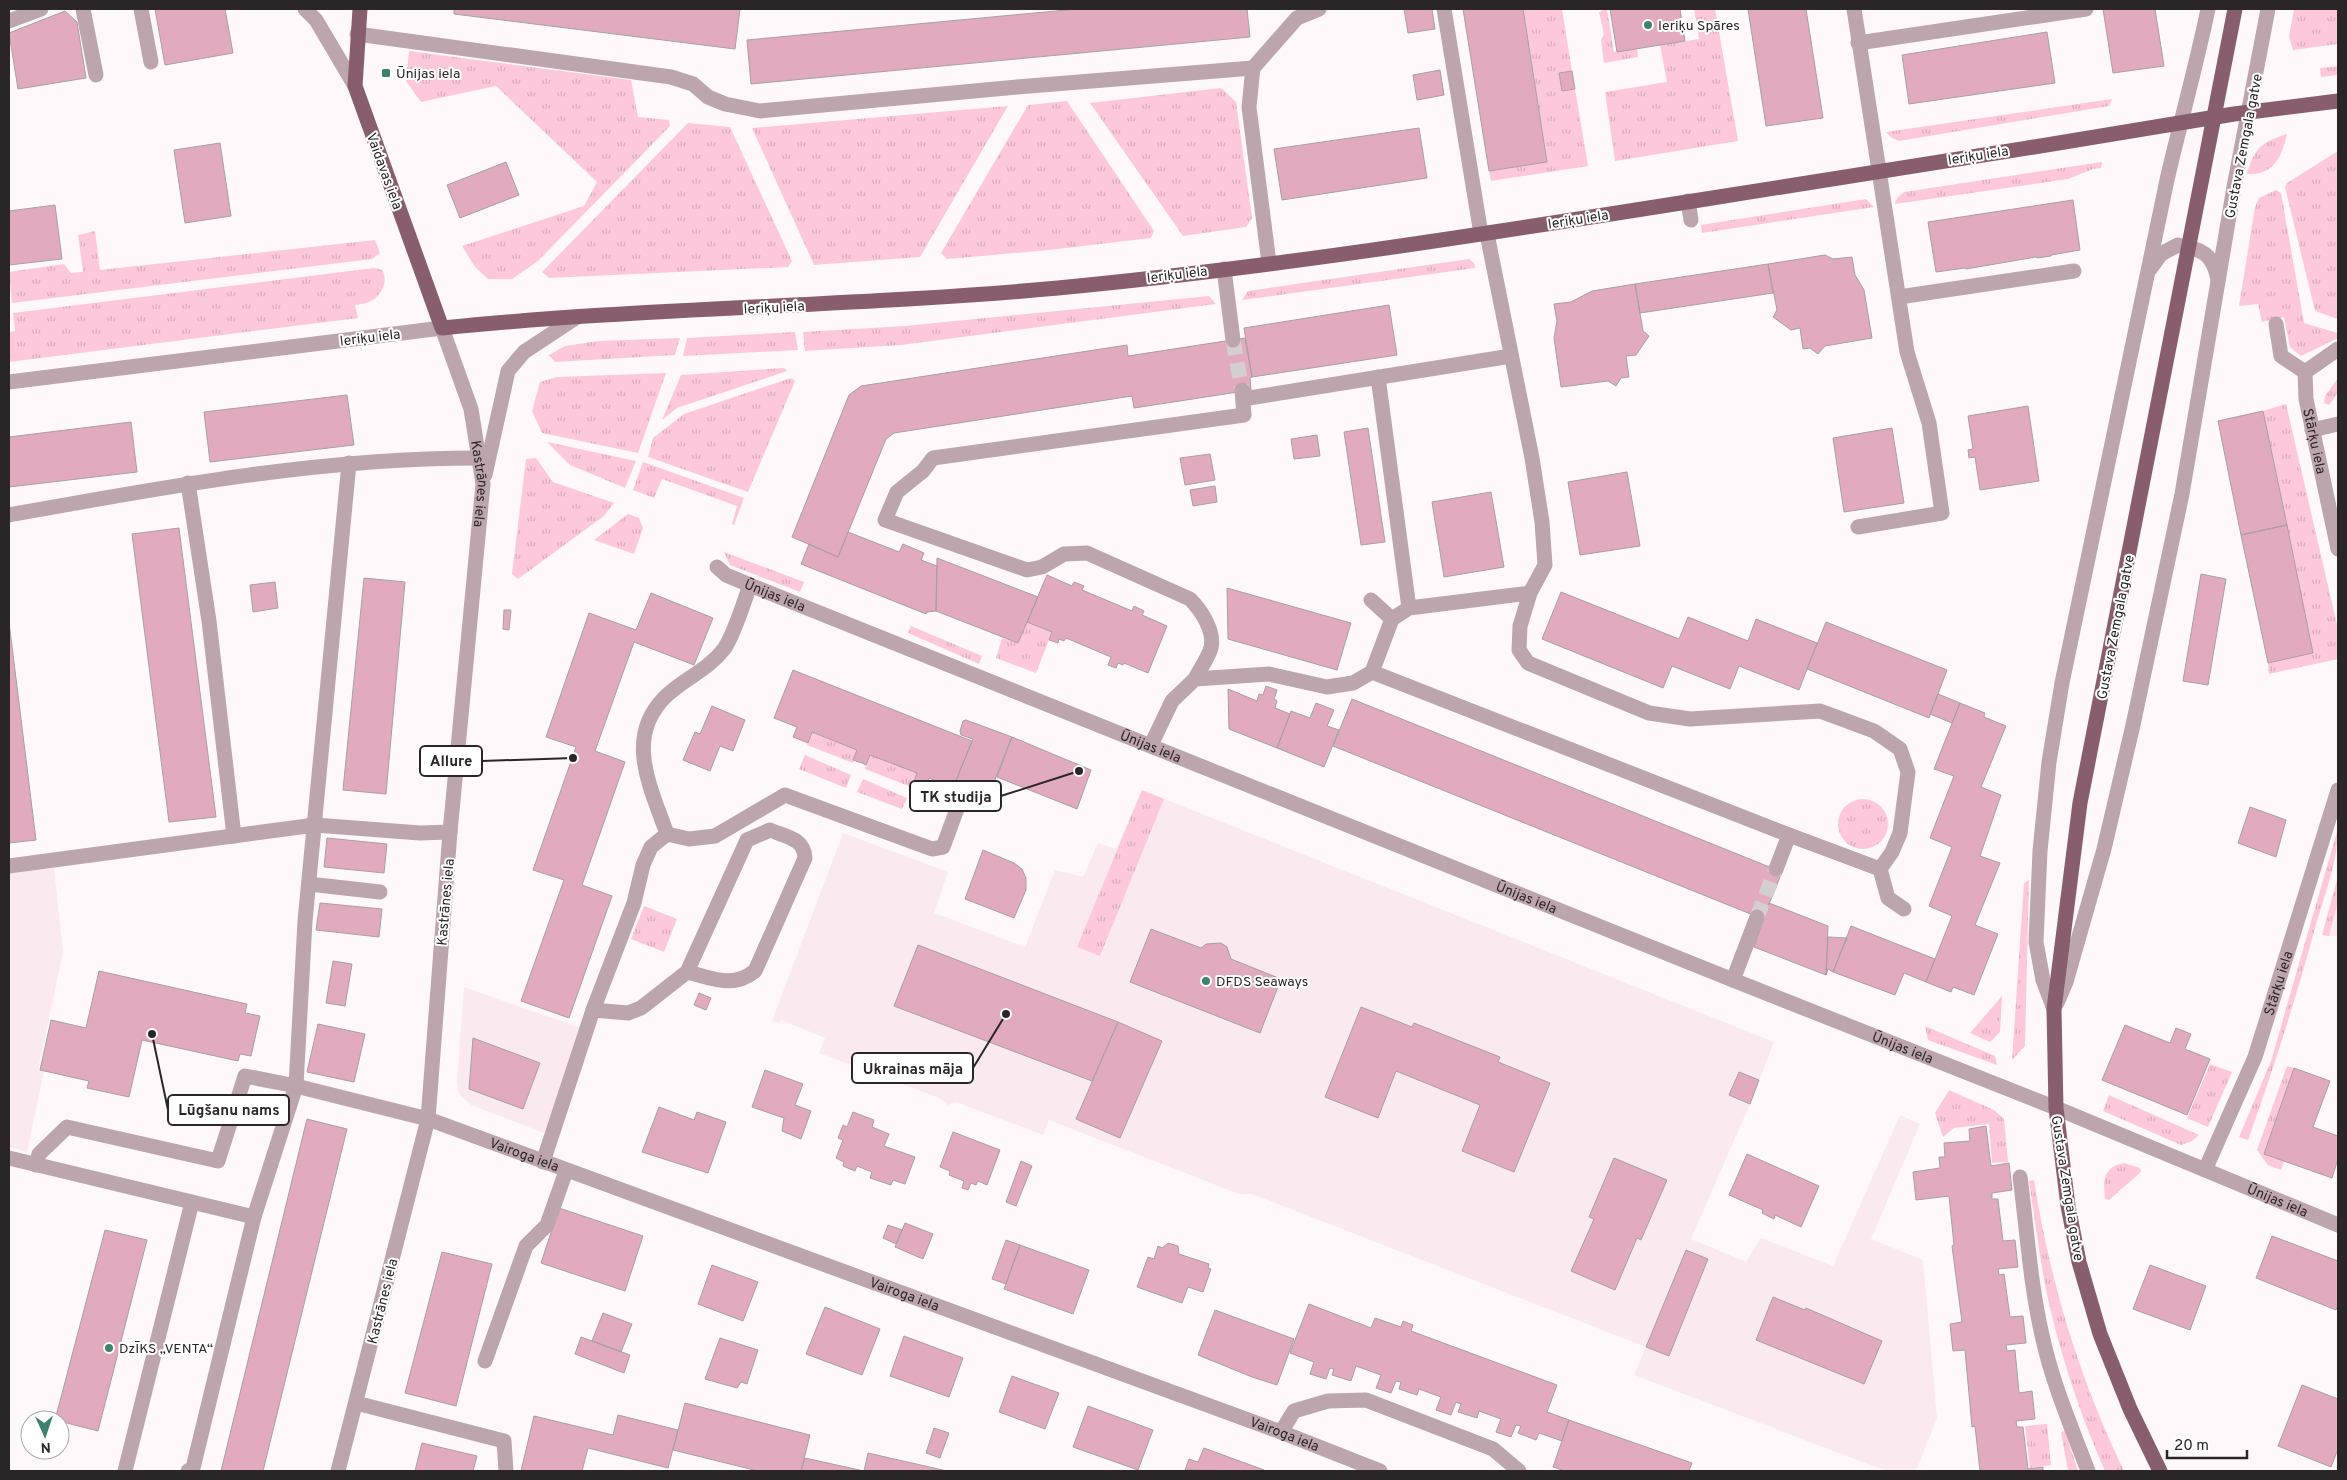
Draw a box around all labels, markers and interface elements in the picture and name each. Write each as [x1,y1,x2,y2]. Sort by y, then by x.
place label: Ieriķu Spāres [1658,18,1740,35]
marker: Ieriķu Spāres [1642,19,1654,31]
place label: Ūnijas iela [396,66,460,83]
marker: Ūnijas iela [380,67,392,79]
street label: Gustava Zemgala gatve [2222,73,2267,220]
street label: Vaidavas iela [362,131,405,212]
street label: Ieriķu iela [1947,143,2010,170]
street label: Ieriķu iela [1547,207,1610,234]
street label: Ieriķu iela [1146,263,1209,288]
street label: Ieriķu iela [743,298,805,319]
street label: Ieriķu iela [339,326,402,351]
street label: Stārķu iela [2298,407,2329,476]
street label: Kastrānes iela [466,439,490,528]
street label: Gustava Zemgala gatve [2094,554,2139,701]
street label: Ūnijas iela [741,577,808,616]
street label: Ūnijas iela [1117,728,1183,767]
callout: Allure [420,746,482,776]
text: Allure [430,753,472,772]
callout: TK studija [910,781,1001,811]
text: TK studija [920,789,992,808]
street label: Kastrānes iela [434,858,459,946]
street label: Ūnijas iela [1493,879,1559,918]
street label: Stārķu iela [2261,949,2297,1018]
place label: DFDS Seaways [1216,974,1308,991]
marker: DFDS Seaways [1200,975,1212,987]
street label: Ūnijas iela [1869,1029,1935,1068]
callout: Ukrainas māja [852,1053,973,1083]
text: Ukrainas māja [863,1061,963,1080]
callout: Lūgšanu nams [168,1095,289,1125]
text: Lūgšanu nams [178,1102,280,1121]
street label: Gustava Zemgala gatve [2047,1114,2086,1262]
street label: Vairoga iela [487,1135,561,1176]
street label: Ūnijas iela [2244,1181,2310,1222]
street label: Kastrānes iela [365,1257,402,1346]
street label: Vairoga iela [867,1275,941,1316]
place label: DzĪKS „VENTA“ [119,1341,213,1358]
marker: DzĪKS „VENTA“ [103,1342,115,1354]
north arrow [20,1410,70,1460]
street label: Vairoga iela [1247,1414,1321,1456]
scale bar [2167,1428,2247,1460]
text: 20 m [2174,1437,2209,1456]
text: N [40,1438,51,1455]

